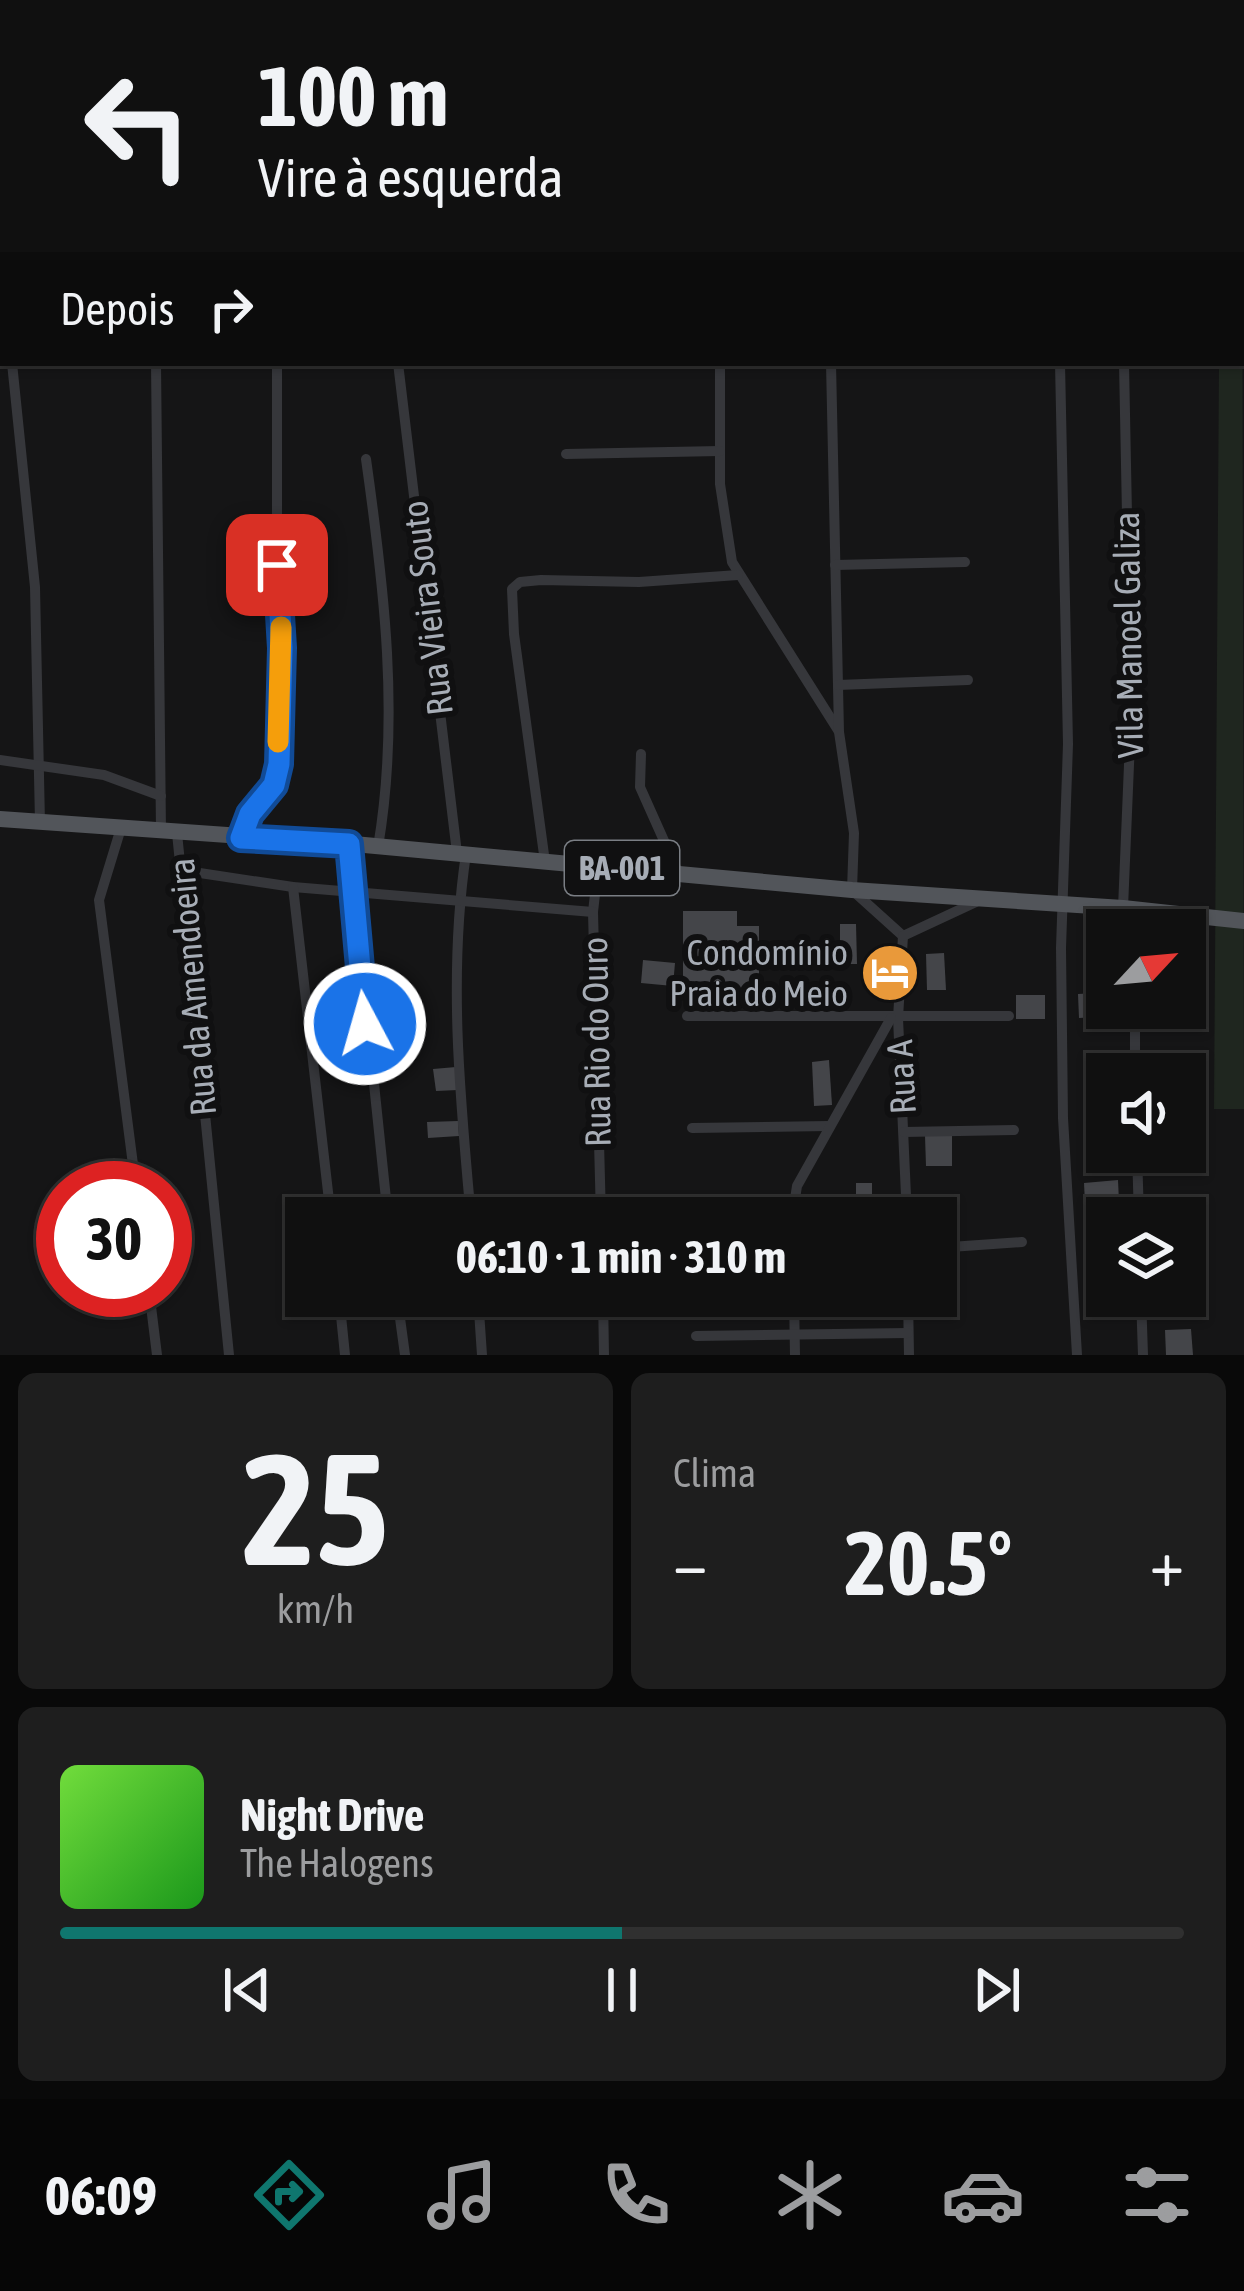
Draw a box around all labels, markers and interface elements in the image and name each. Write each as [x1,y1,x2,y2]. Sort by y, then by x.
icon: left [60,48,216,204]
text: 100 m [258,48,448,144]
text: Vire à esquerda [258,147,564,208]
icon: right [198,276,264,342]
text: Depois [60,283,174,335]
street label: Rua Vieira Souto [393,498,461,718]
street label: Vila Manoel Galiza [1105,511,1151,759]
pin [226,514,328,616]
icon: arrive [244,532,310,598]
road number: BA-001 [565,841,679,895]
street label: Rua da Amendoeira [160,856,224,1118]
north arrow [1086,909,1206,1029]
map controls [1086,909,1206,1317]
place label: Condomínio Praia do Meio [669,931,848,1014]
street label: Rua Rio do Ouro [573,937,619,1147]
hotel icon: Condomínio Praia do Meio [859,942,921,1004]
position arrow [302,961,428,1087]
street label: Rua A [878,1038,924,1115]
button: sound [1086,1053,1206,1173]
speed limit sign: 30 [36,1161,192,1317]
button: layers [1086,1197,1206,1317]
text: 06:10 · 1 min · 310 m [456,1231,786,1283]
text: 25 [242,1419,389,1598]
text: Clima [673,1451,756,1495]
text: 20.5° [845,1511,1012,1614]
text: − [673,1524,707,1600]
text: + [1150,1524,1184,1600]
text: km/h [277,1587,354,1631]
text: Night Drive [240,1789,425,1841]
text: The Halogens [240,1841,434,1885]
icon: previous [214,1957,280,2023]
icon: pause [589,1957,655,2023]
icon: next [964,1957,1030,2023]
icon: directions [247,2153,331,2237]
icon: music [420,2153,504,2237]
icon: phone [594,2153,678,2237]
icon: climate [768,2153,852,2237]
icon: car [941,2153,1025,2237]
icon: filters [1115,2153,1199,2237]
text: 06:09 [45,2165,157,2226]

